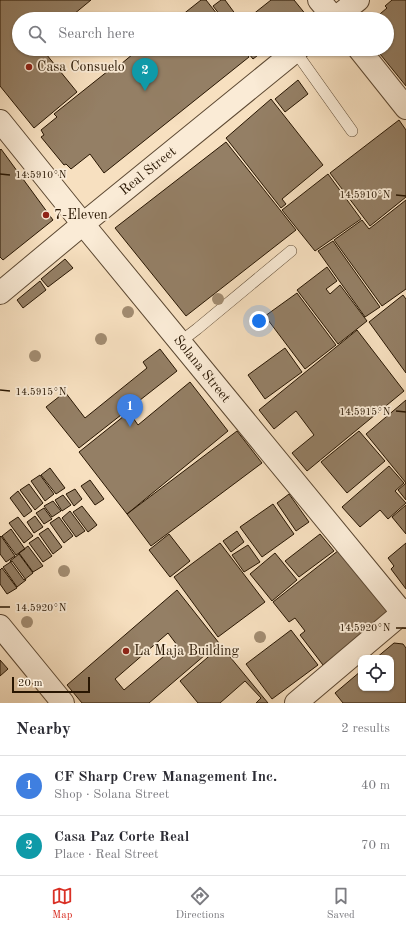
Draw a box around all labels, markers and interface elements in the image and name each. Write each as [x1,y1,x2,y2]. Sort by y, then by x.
search box [12,12,394,56]
icon: search [26,23,48,45]
text: Search here [58,27,135,42]
pin: 2 [132,58,158,91]
place label: Casa Consuelo [37,60,125,74]
marker: Casa Consuelo [24,62,34,72]
street label: Real Street [117,144,179,198]
text: 14.5910°N [15,170,67,180]
text: 14.5910°N [339,190,391,200]
place label: 7-Eleven [54,208,108,222]
marker: 7-Eleven [41,210,51,220]
your location [249,311,269,331]
street label: Solana Street [171,333,233,405]
text: 14.5915°N [15,387,67,397]
pin: 1 [117,394,143,427]
text: 14.5915°N [339,407,391,417]
text: 14.5920°N [15,603,67,613]
text: 14.5920°N [339,623,391,633]
place label: La Maja Building [134,644,240,658]
marker: La Maja Building [121,646,131,656]
map controls [358,655,394,691]
button: locate [358,655,394,691]
scale bar [12,675,90,694]
text: 20 m [18,678,43,689]
text: Nearby [16,721,71,738]
text: 2 results [341,722,390,735]
text: CF Sharp Crew Management Inc. [54,770,277,785]
text: 1 [25,779,33,792]
text: 40 m [361,779,390,792]
text: Shop · Solana Street [54,788,169,801]
text: Casa Paz Corte Real [54,830,189,845]
text: 2 [25,839,33,852]
text: 70 m [361,839,390,852]
text: Place · Real Street [54,848,159,861]
tab: Map [51,885,73,923]
tab: Directions [176,885,224,923]
tab: Saved [327,885,355,923]

